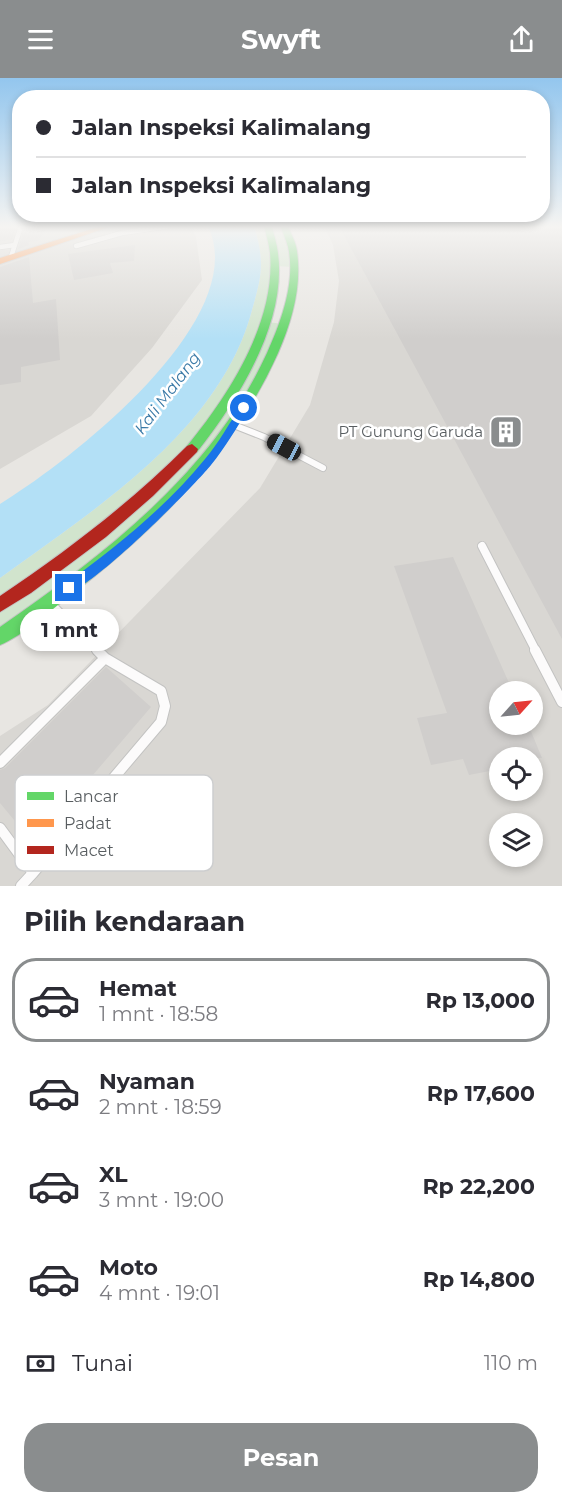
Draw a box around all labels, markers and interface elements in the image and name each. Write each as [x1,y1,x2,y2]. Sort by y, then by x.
icon: menu [24,23,57,56]
text: Swyft [241,23,321,56]
icon: share [505,23,538,56]
text: Jalan Inspeksi Kalimalang [72,114,371,141]
text: Jalan Inspeksi Kalimalang [72,172,371,199]
water label: Kali Malang [130,349,204,438]
route start [230,394,257,421]
building icon: PT Gunung Garuda [488,414,524,450]
place label: PT Gunung Garuda [338,422,483,441]
car [264,431,304,463]
route end [55,574,82,601]
callout: 1 mnt [20,609,118,651]
text: 1 mnt [41,618,98,642]
north arrow [489,681,543,735]
map controls [489,681,543,867]
button: locate [489,747,543,801]
legend [15,775,213,871]
text: Lancar [64,787,119,806]
button: layers [489,813,543,867]
text: Padat [64,814,112,833]
text: Macet [64,841,114,860]
text: Pilih kendaraan [24,905,245,938]
icon: car [27,973,81,1027]
text: Hemat [99,975,177,1002]
text: Rp 13,000 [425,987,535,1014]
text: 1 mnt · 18:58 [99,1002,218,1026]
icon: car [27,1066,81,1120]
text: Nyaman [99,1068,195,1095]
text: Rp 17,600 [427,1080,535,1107]
text: 2 mnt · 18:59 [99,1095,222,1119]
icon: car [27,1159,81,1213]
text: XL [99,1161,128,1188]
text: Rp 22,200 [422,1173,535,1200]
text: 3 mnt · 19:00 [99,1188,224,1212]
icon: car [27,1252,81,1306]
text: Moto [99,1254,158,1281]
text: Rp 14,800 [423,1266,535,1293]
text: 4 mnt · 19:01 [99,1281,220,1305]
icon: cash [24,1347,57,1380]
text: Tunai [72,1350,133,1377]
text: 110 m [484,1351,538,1375]
button: Pesan [24,1423,538,1492]

